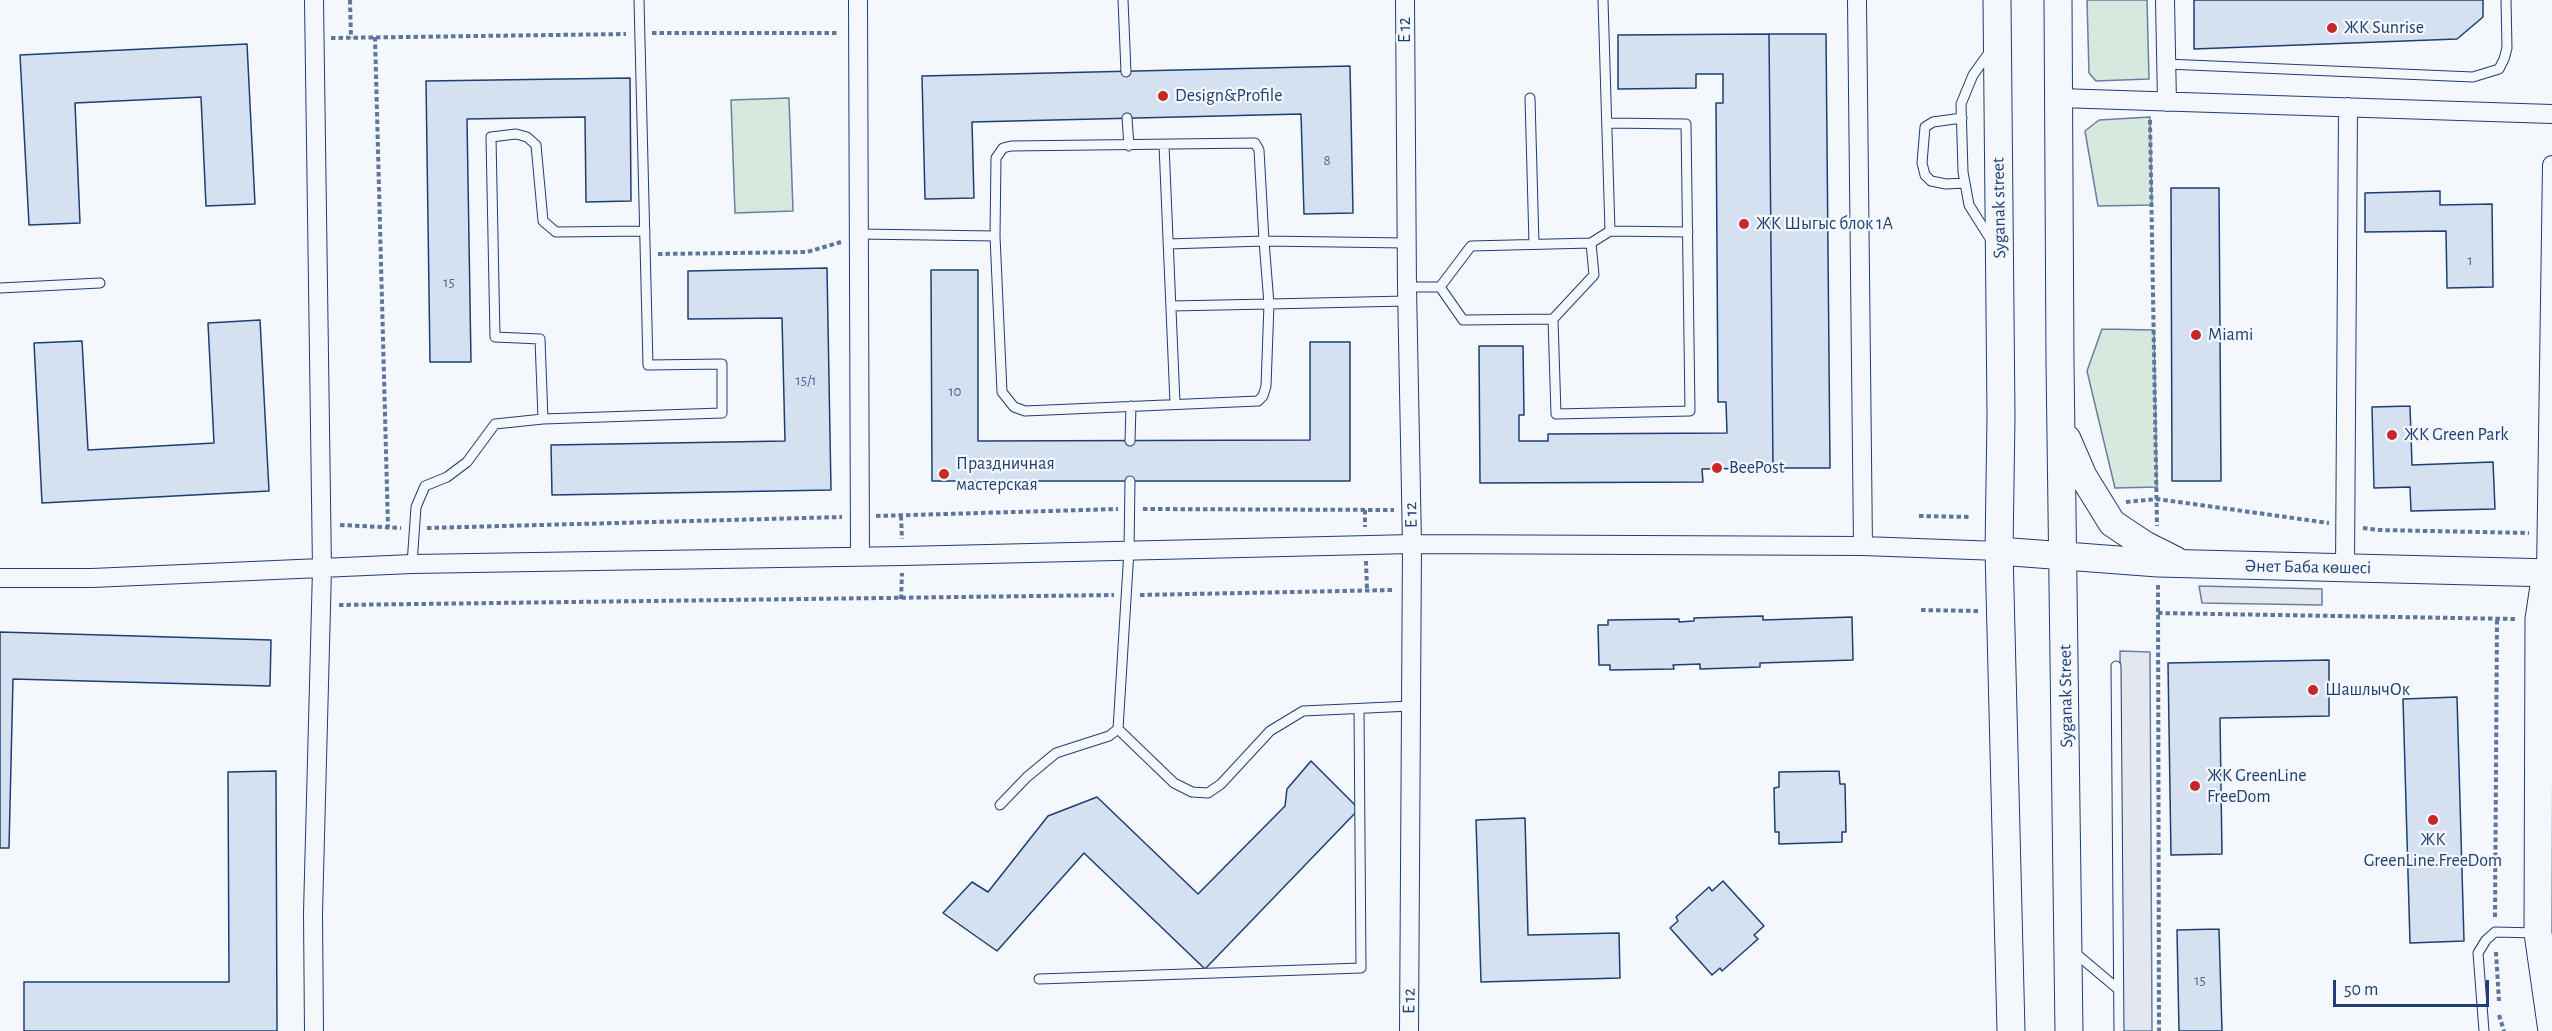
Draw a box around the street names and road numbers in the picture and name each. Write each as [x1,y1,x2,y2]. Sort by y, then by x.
street label: E 12 [1394,17,1416,43]
street label: Syganak street [1987,157,2011,259]
street label: E 12 [1400,502,1422,528]
street label: Әнет Баба көшесі [2245,555,2371,579]
street label: Syganak Street [2054,644,2078,748]
street label: E 12 [1398,988,1420,1014]

